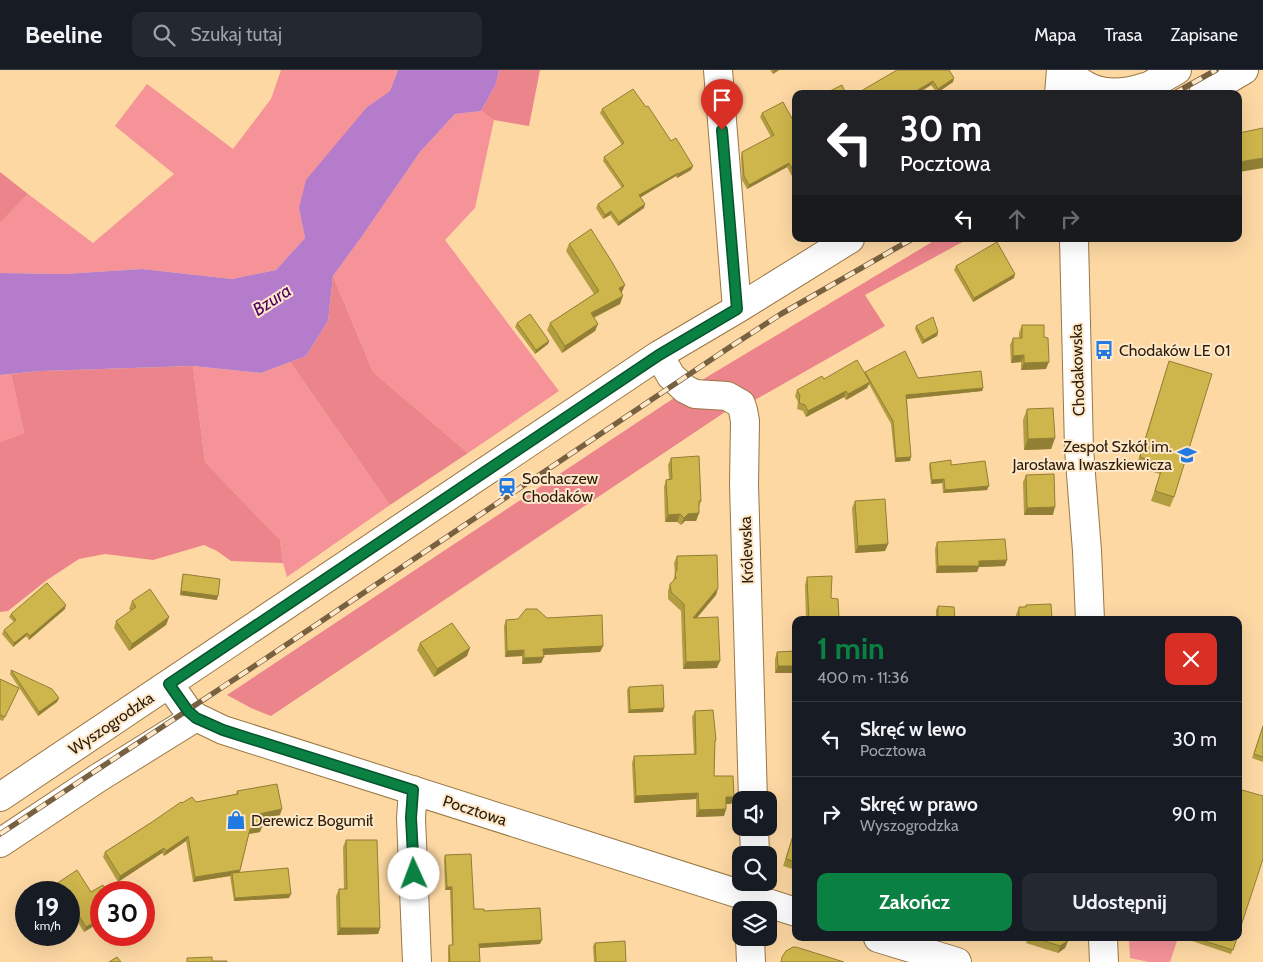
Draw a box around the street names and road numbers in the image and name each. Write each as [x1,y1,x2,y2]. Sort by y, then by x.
street label: Chodakowska [1066,323,1089,416]
street label: Królewska [736,516,757,584]
street label: Wyszogrodzka [65,688,158,759]
street label: Pocztowa [441,791,509,830]

